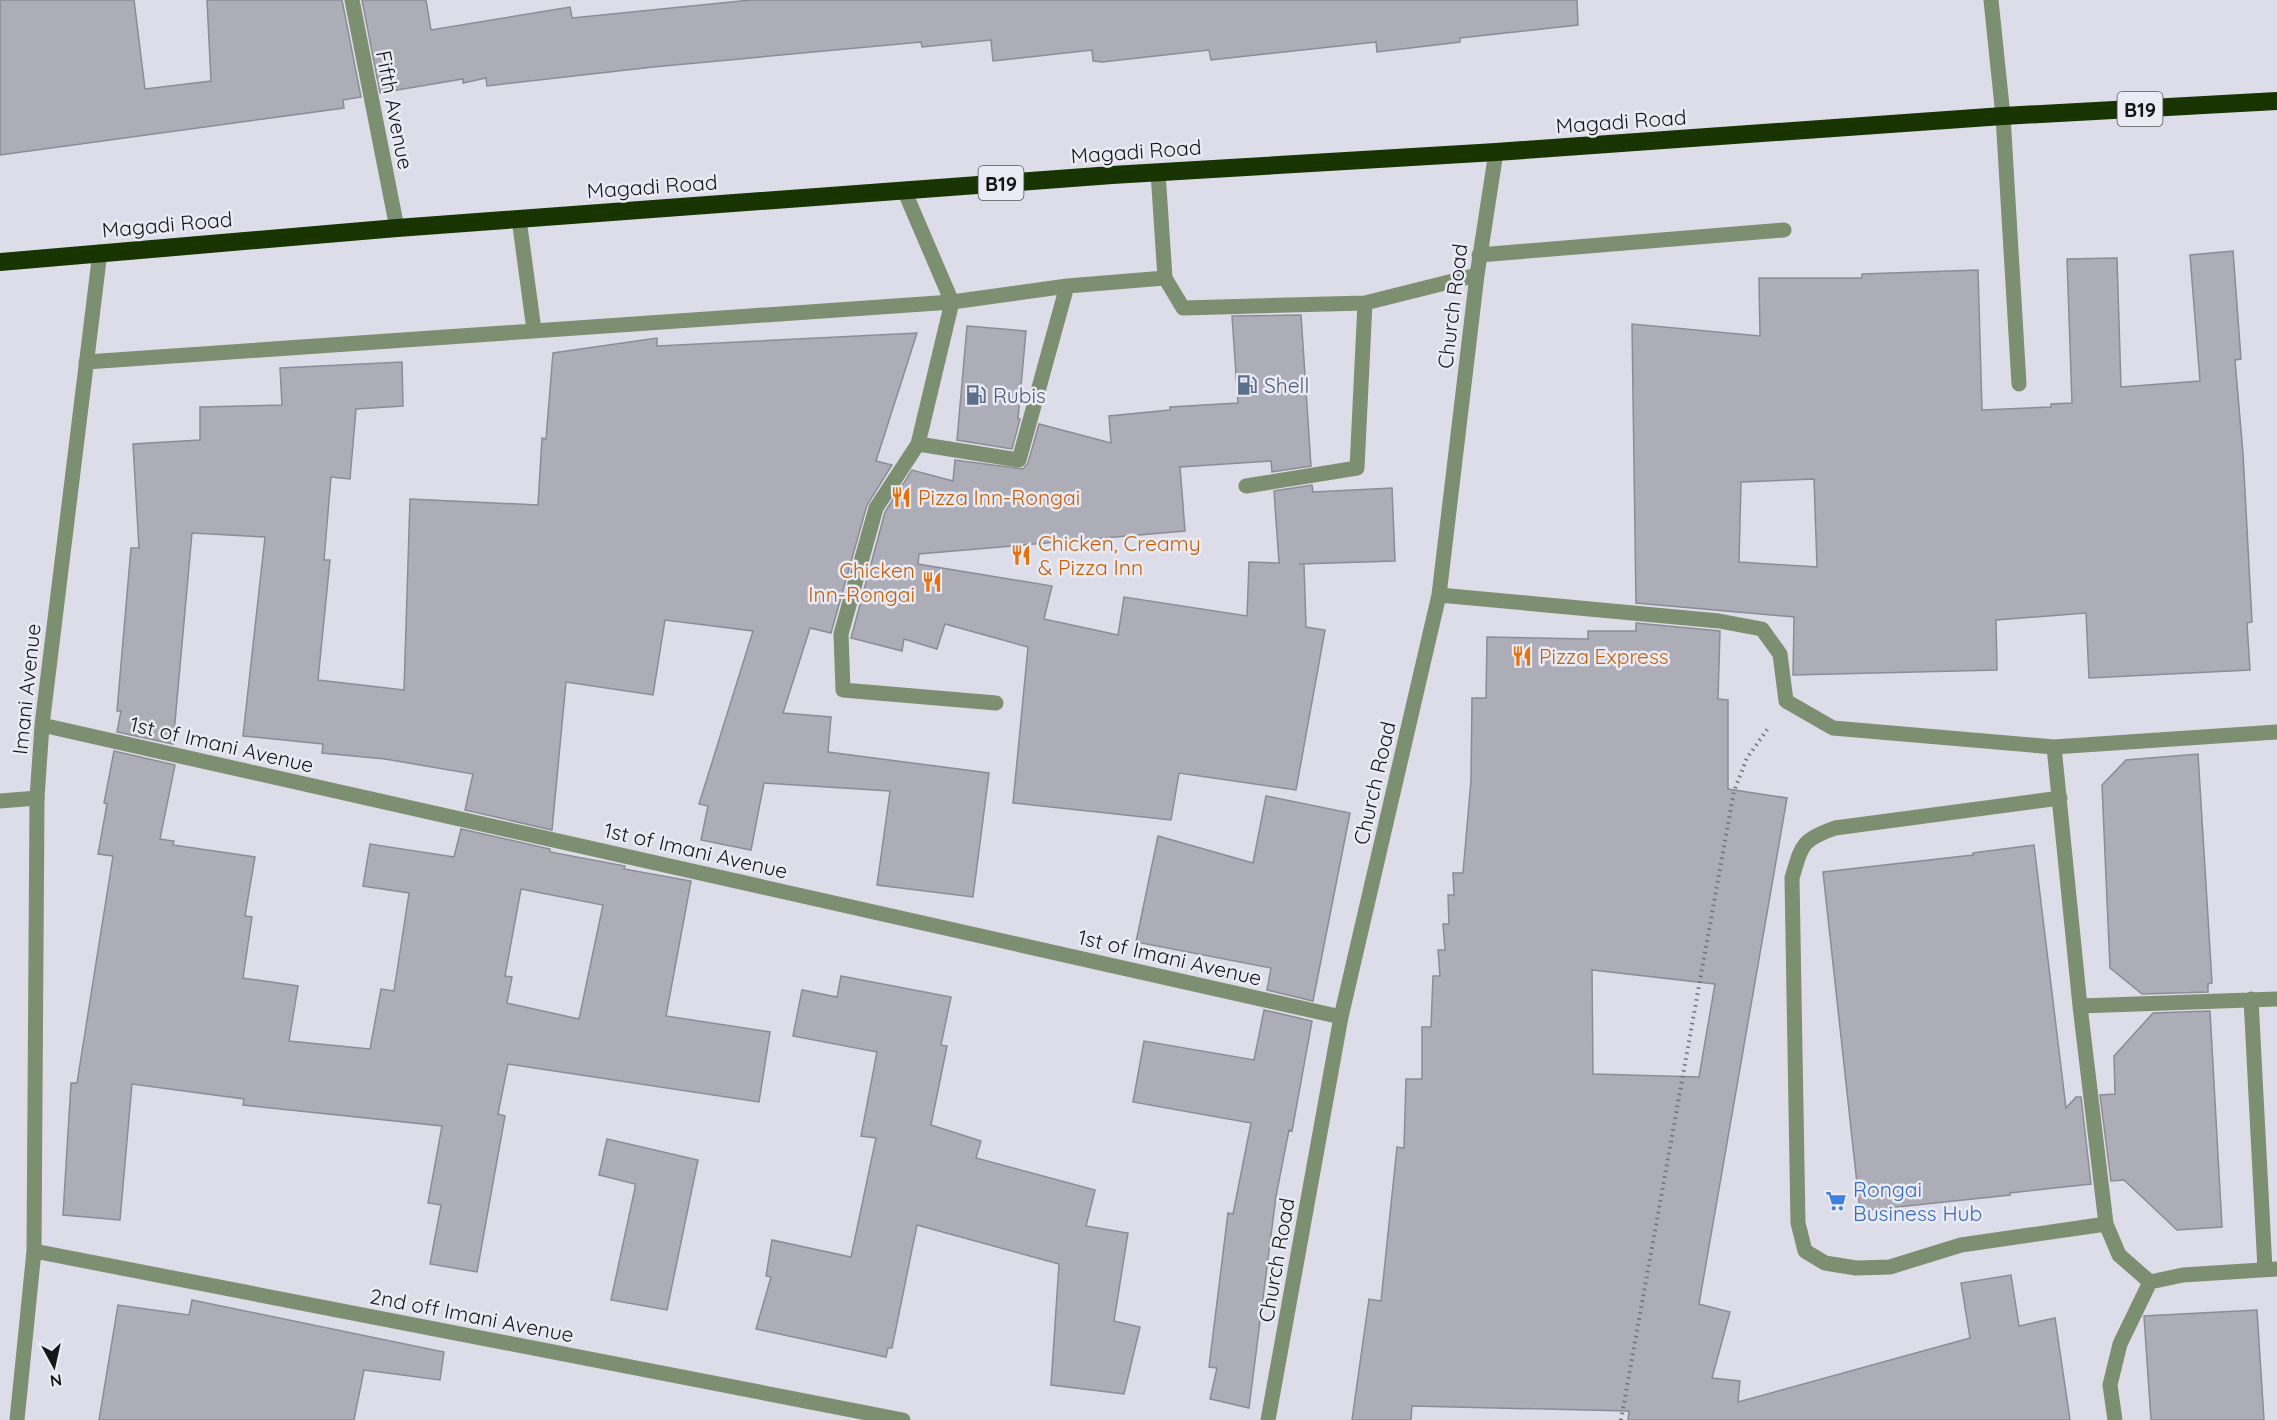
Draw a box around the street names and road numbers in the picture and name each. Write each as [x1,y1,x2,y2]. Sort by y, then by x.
street label: Fifth Avenue [371,48,419,172]
road number: B19 [2118,92,2162,126]
street label: Magadi Road [1555,103,1687,139]
street label: Magadi Road [1070,133,1202,169]
road number: B19 [978,166,1024,200]
street label: Magadi Road [586,168,718,204]
street label: Magadi Road [101,205,233,243]
street label: Church Road [1431,242,1473,370]
street label: Imani Avenue [6,622,46,756]
street label: 1st of Imani Avenue [128,710,316,778]
street label: Church Road [1347,719,1401,847]
street label: 1st of Imani Avenue [602,816,790,884]
street label: 1st of Imani Avenue [1076,923,1264,991]
street label: Church Road [1252,1196,1300,1324]
street label: 2nd off Imani Avenue [368,1282,576,1348]

